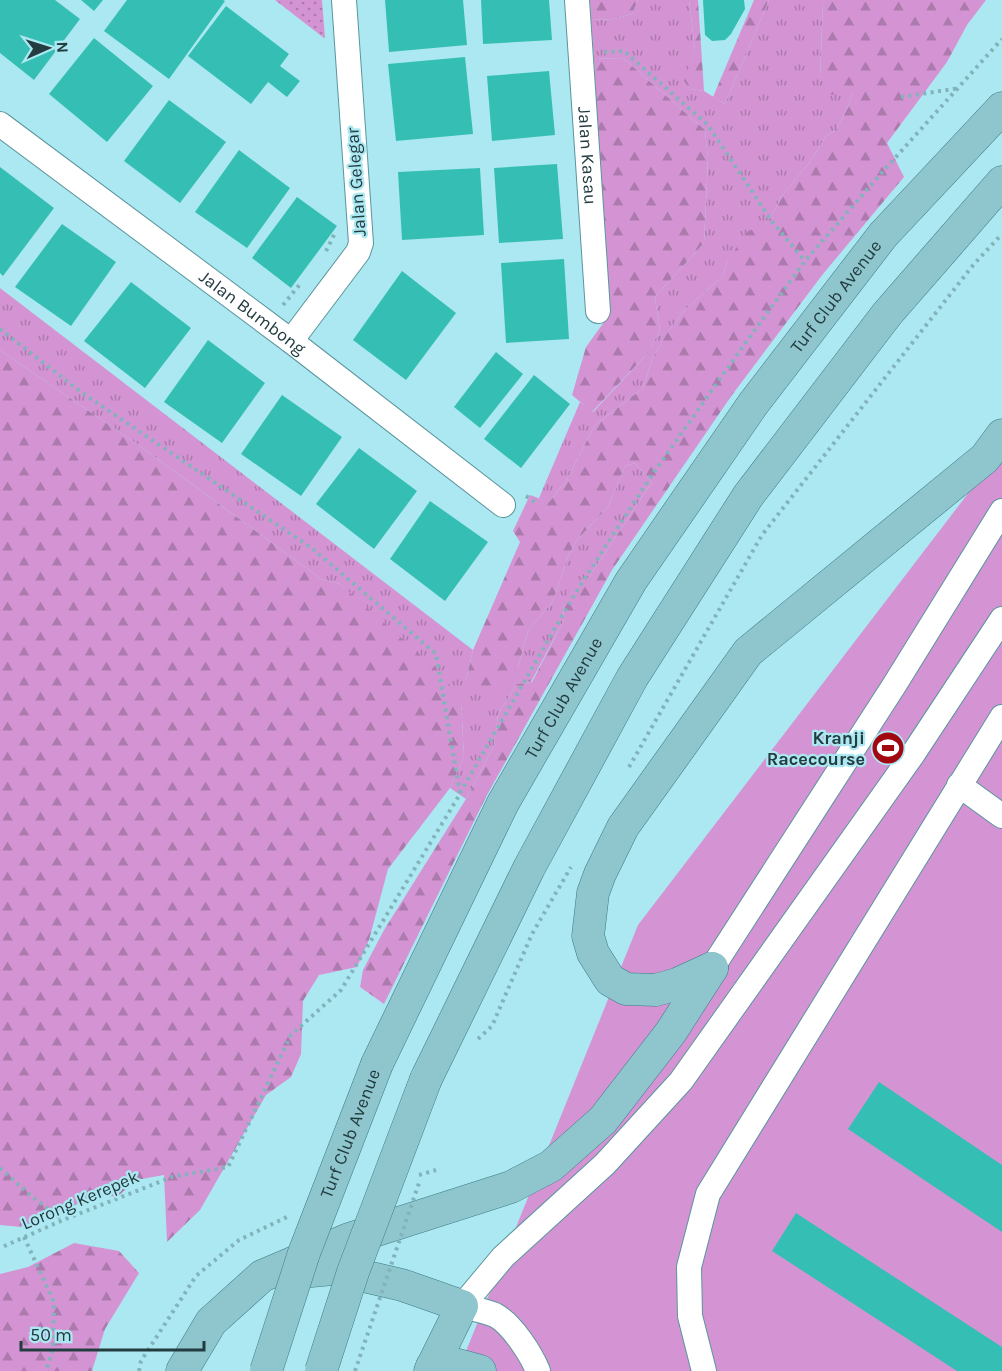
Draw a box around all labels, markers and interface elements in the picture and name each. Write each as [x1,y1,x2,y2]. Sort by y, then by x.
north arrow [18,18,78,78]
text: N [53,41,72,53]
street label: Jalan Kasau [573,106,602,206]
street label: Jalan Gelegar [341,126,371,237]
street label: Turf Club Avenue [785,235,886,357]
street label: Jalan Bumbong [195,265,310,359]
street label: Turf Club Avenue [520,633,607,763]
place label: Kranji Racecourse [767,727,865,770]
sports icon: Kranji Racecourse [870,730,906,766]
street label: Turf Club Avenue [315,1066,385,1201]
street label: Lorong Kerepek [18,1165,142,1235]
scale bar [21,1314,204,1352]
text: 50 m [30,1324,72,1346]

